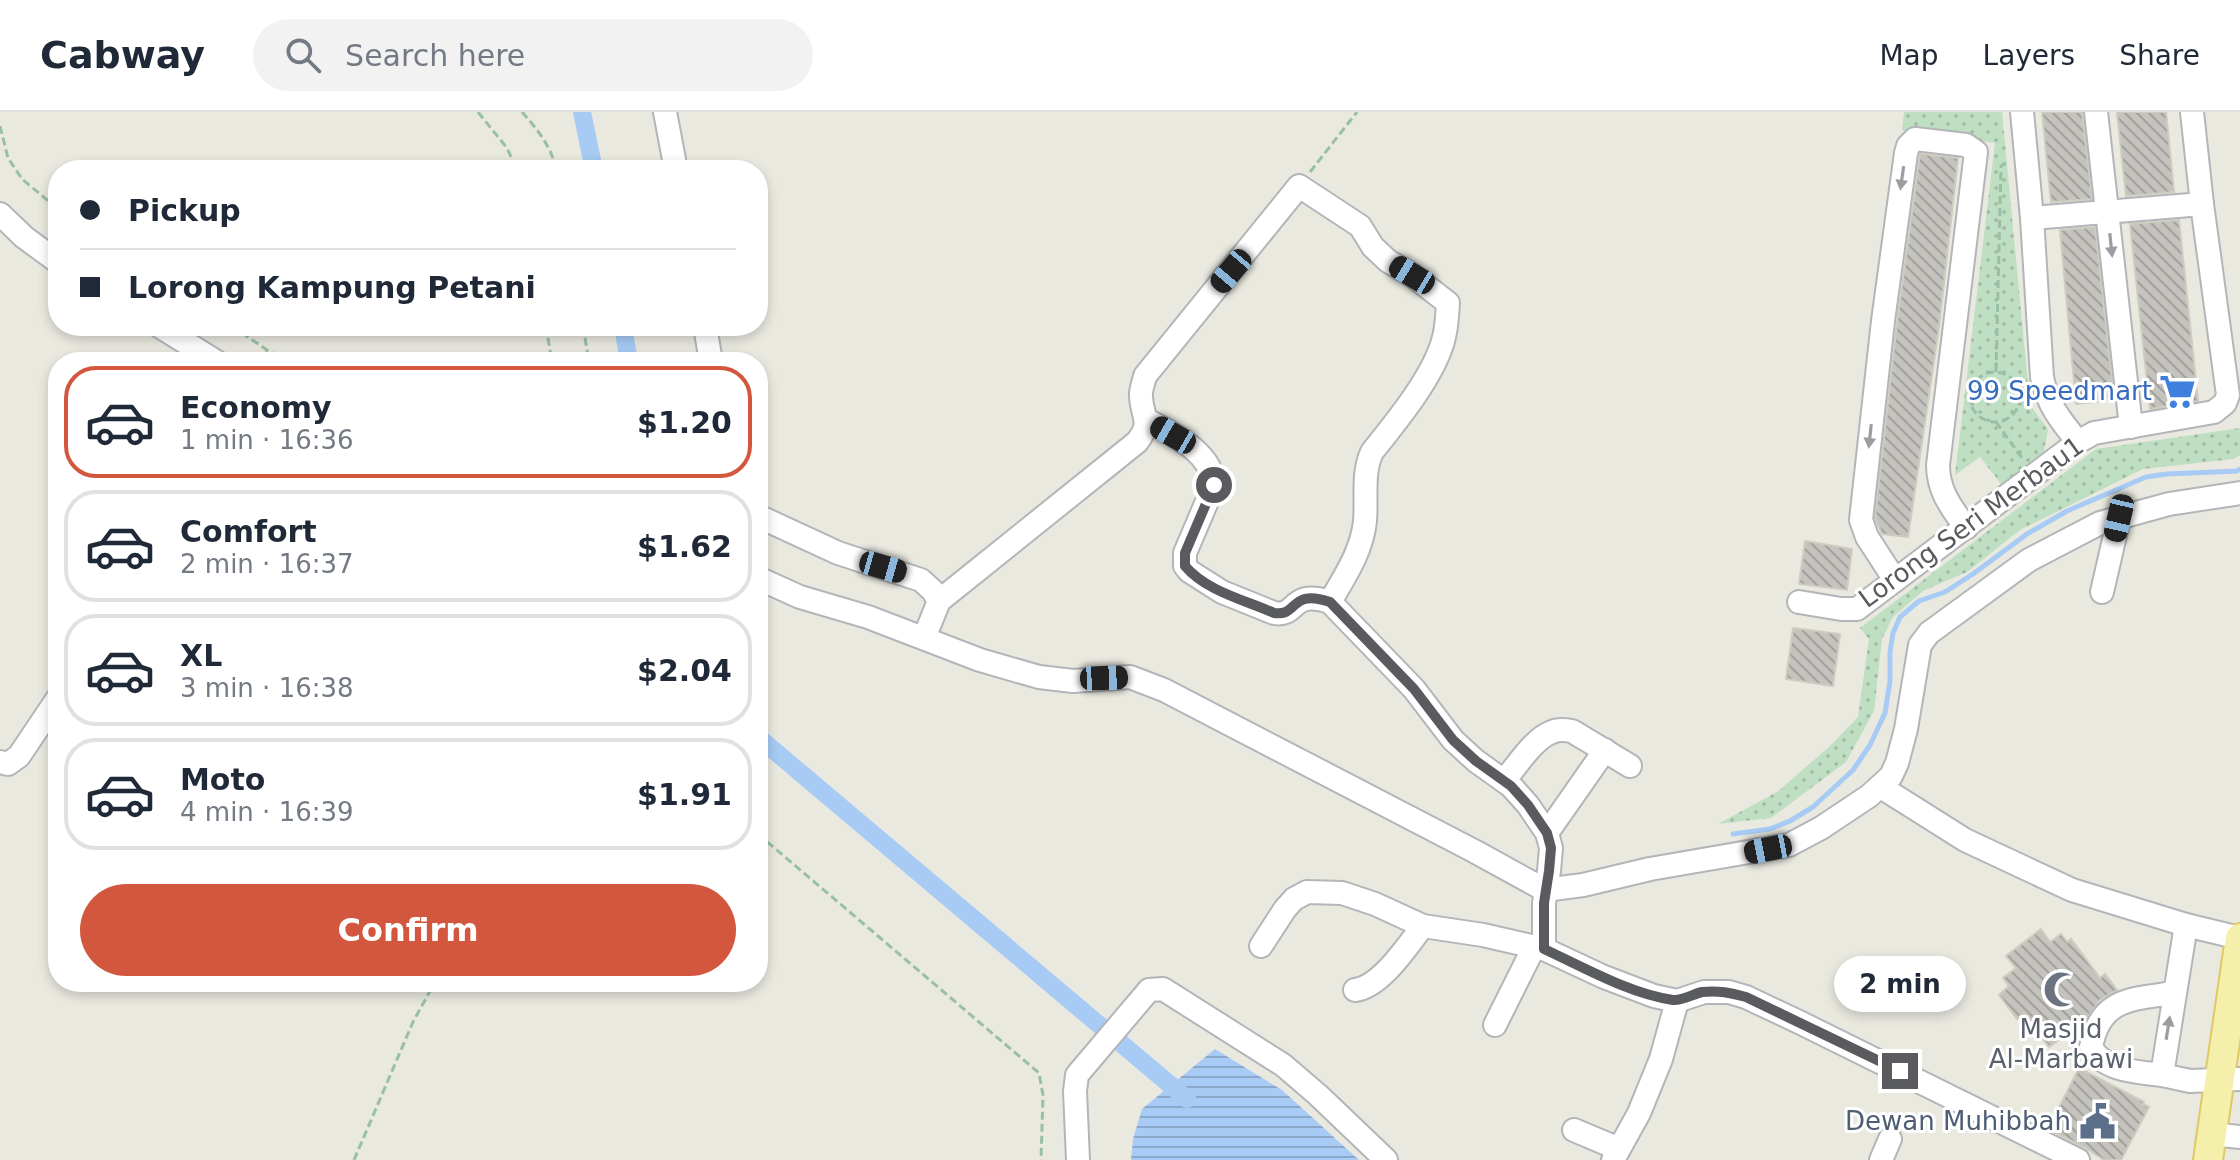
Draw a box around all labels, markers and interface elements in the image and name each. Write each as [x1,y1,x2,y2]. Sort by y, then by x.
search box [253,19,813,91]
text: Cabway [40,33,205,77]
icon: search [281,33,325,77]
text: Search here [345,38,525,73]
text: Map [1879,39,1939,72]
text: Layers [1983,39,2075,72]
text: Share [2119,39,2200,72]
one-way arrow [1895,166,1908,191]
text: Pickup [128,193,241,228]
one-way arrow [2104,233,2117,258]
car [1206,245,1256,297]
car [1385,252,1439,298]
text: Lorong Kampung Petani [128,270,536,305]
supermarket icon: 99 Speedmart [2159,372,2197,410]
place label: 99 Speedmart [1967,376,2152,406]
icon: car [84,386,156,458]
text: Economy [180,390,332,425]
text: $1.20 [637,405,732,440]
car [1146,413,1200,457]
one-way arrow [1864,424,1877,449]
text: 1 min · 16:36 [180,425,354,455]
street label: Lorong Seri Merbau1 [1853,430,2089,614]
route start [1196,467,1232,503]
car [2102,492,2136,544]
icon: car [84,510,156,582]
text: Comfort [180,514,317,549]
text: $1.62 [637,529,732,564]
text: 2 min · 16:37 [180,549,354,579]
car [857,549,909,585]
icon: car [84,634,156,706]
text: XL [180,638,222,673]
text: $2.04 [637,653,732,688]
car [1080,665,1128,691]
text: 3 min · 16:38 [180,673,354,703]
icon: car [84,758,156,830]
text: Moto [180,762,265,797]
text: $1.91 [637,777,732,812]
text: 4 min · 16:39 [180,797,354,827]
car [1742,833,1794,865]
button: Confirm [80,884,736,976]
callout: 2 min [1834,955,1966,1011]
text: 2 min [1859,969,1941,999]
mosque icon: Masjid Al-Marbawi [2042,971,2080,1009]
place label: Masjid Al-Marbawi [1989,1014,2133,1074]
one-way arrow [2163,1016,2175,1041]
route end [1882,1053,1918,1089]
public building icon: Dewan Muhibbah [2078,1102,2116,1140]
place label: Dewan Muhibbah [1845,1106,2071,1136]

